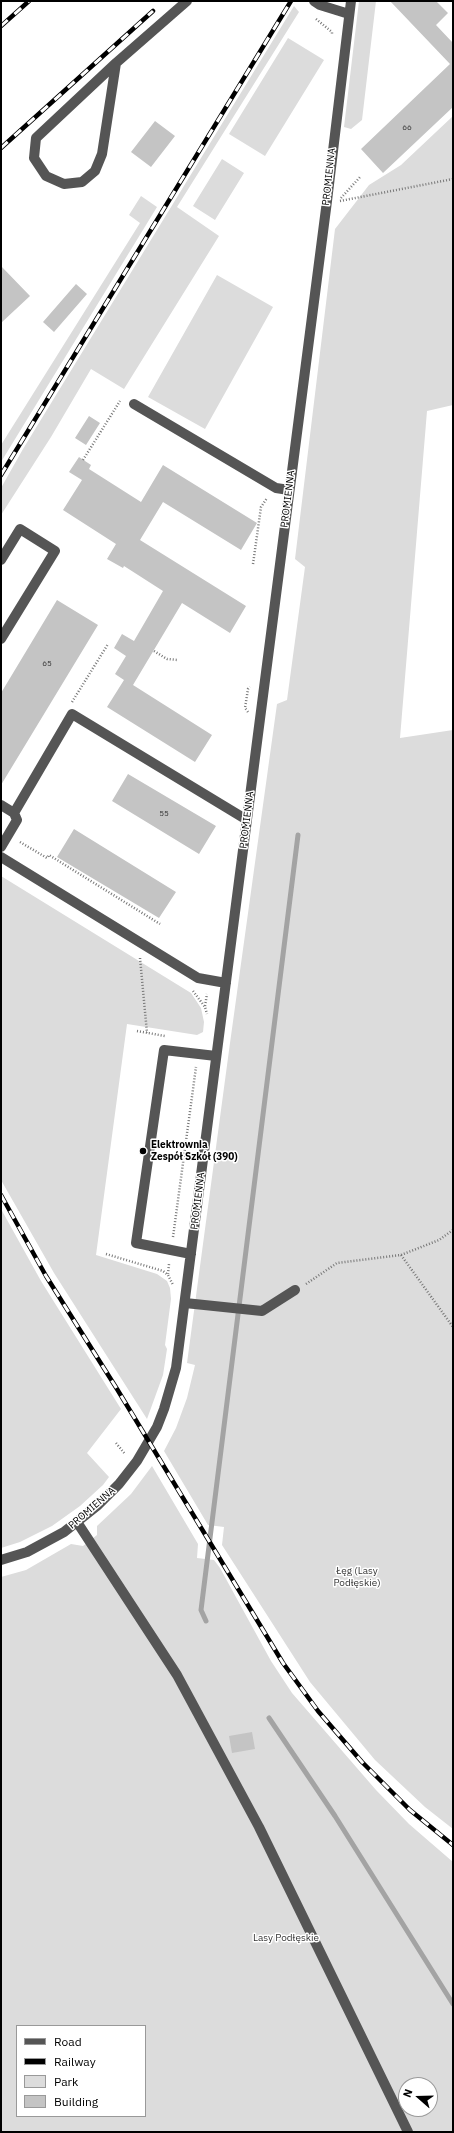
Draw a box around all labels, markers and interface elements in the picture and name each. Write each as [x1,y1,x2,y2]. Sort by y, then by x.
house number: 66 [402,123,412,133]
street label: PROMIENNA [320,148,338,206]
street label: PROMIENNA [279,470,297,528]
house number: 65 [42,659,52,669]
street label: PROMIENNA [238,791,256,849]
house number: 55 [159,809,169,819]
place label: Elektrownia Zespół Szkół (390) [151,1139,238,1162]
marker: Elektrownia Zespół Szkół (390) [138,1146,148,1156]
street label: PROMIENNA [189,1172,207,1230]
street label: PROMIENNA [66,1484,118,1532]
park label: Łęg (Lasy Podłęskie) [333,1565,381,1588]
park label: Lasy Podłęskie [253,1932,319,1944]
legend [16,2025,146,2117]
text: Road [54,2034,82,2049]
text: Railway [54,2054,96,2069]
text: Park [54,2074,78,2089]
north arrow [398,2077,438,2117]
text: N [400,2087,416,2099]
text: Building [54,2094,98,2109]

